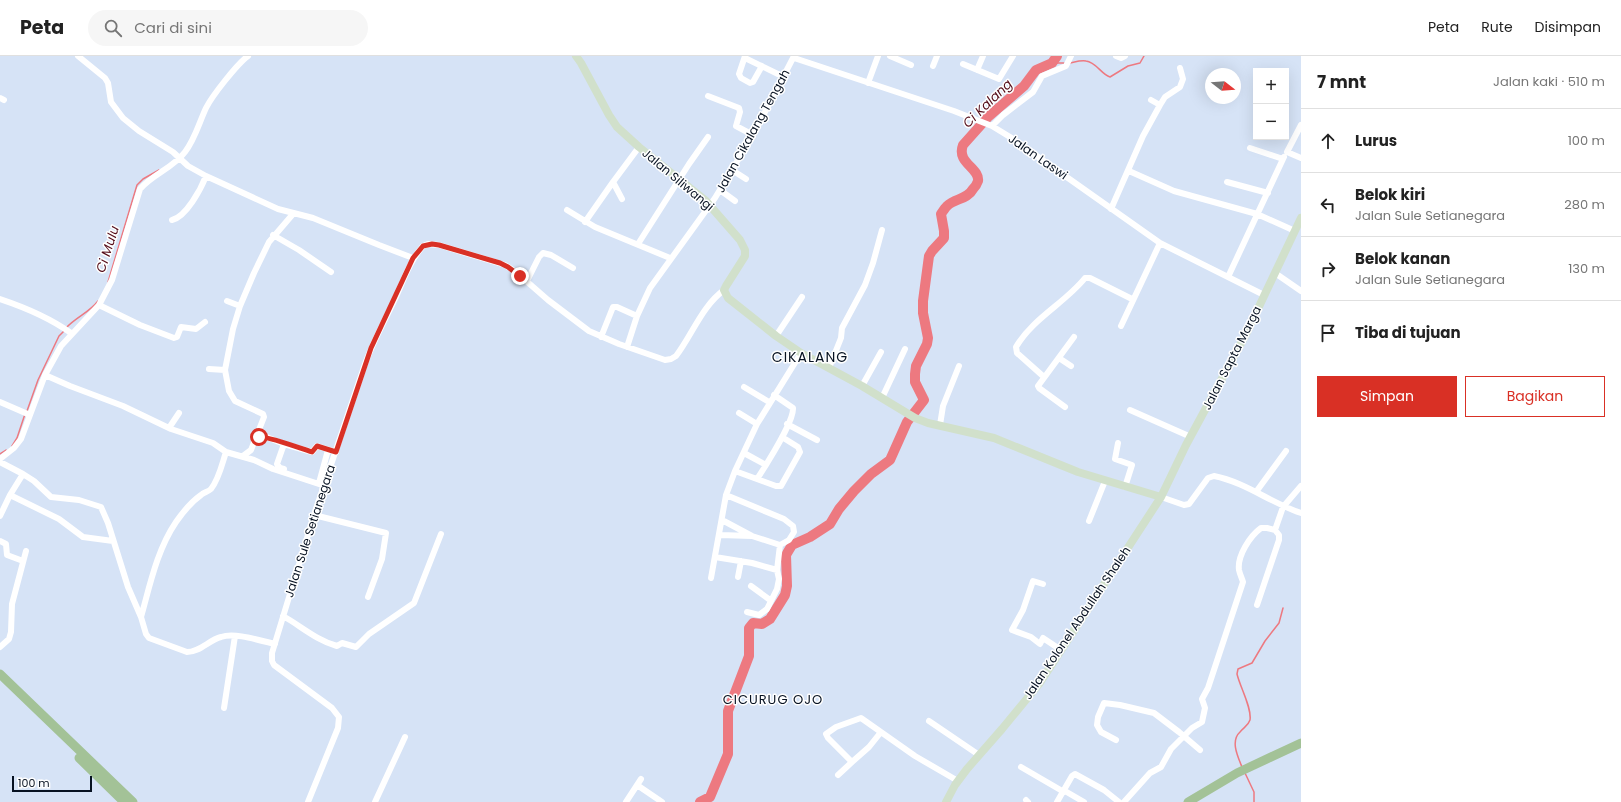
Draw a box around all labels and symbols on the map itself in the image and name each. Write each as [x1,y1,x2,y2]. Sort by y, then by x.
street label: Jalan Cikalang Tengah [712,66,794,195]
north arrow [1205,68,1241,104]
water label: Ci Kalang [958,75,1017,132]
street label: Jalan Laswi [1005,130,1071,183]
street label: Jalan Siliwangi [639,144,718,215]
water label: Ci Mulu [91,223,124,275]
route end [511,267,529,285]
street label: Jalan Sapta Marga [1198,303,1265,413]
district label: CIKALANG [772,347,848,367]
route start [250,428,268,446]
street label: Jalan Sule Setianegara [280,462,339,599]
street label: Jalan Kolonel Abdullah Shaleh [1019,543,1134,703]
district label: CICURUG OJO [723,690,823,709]
scale bar [12,774,92,793]

